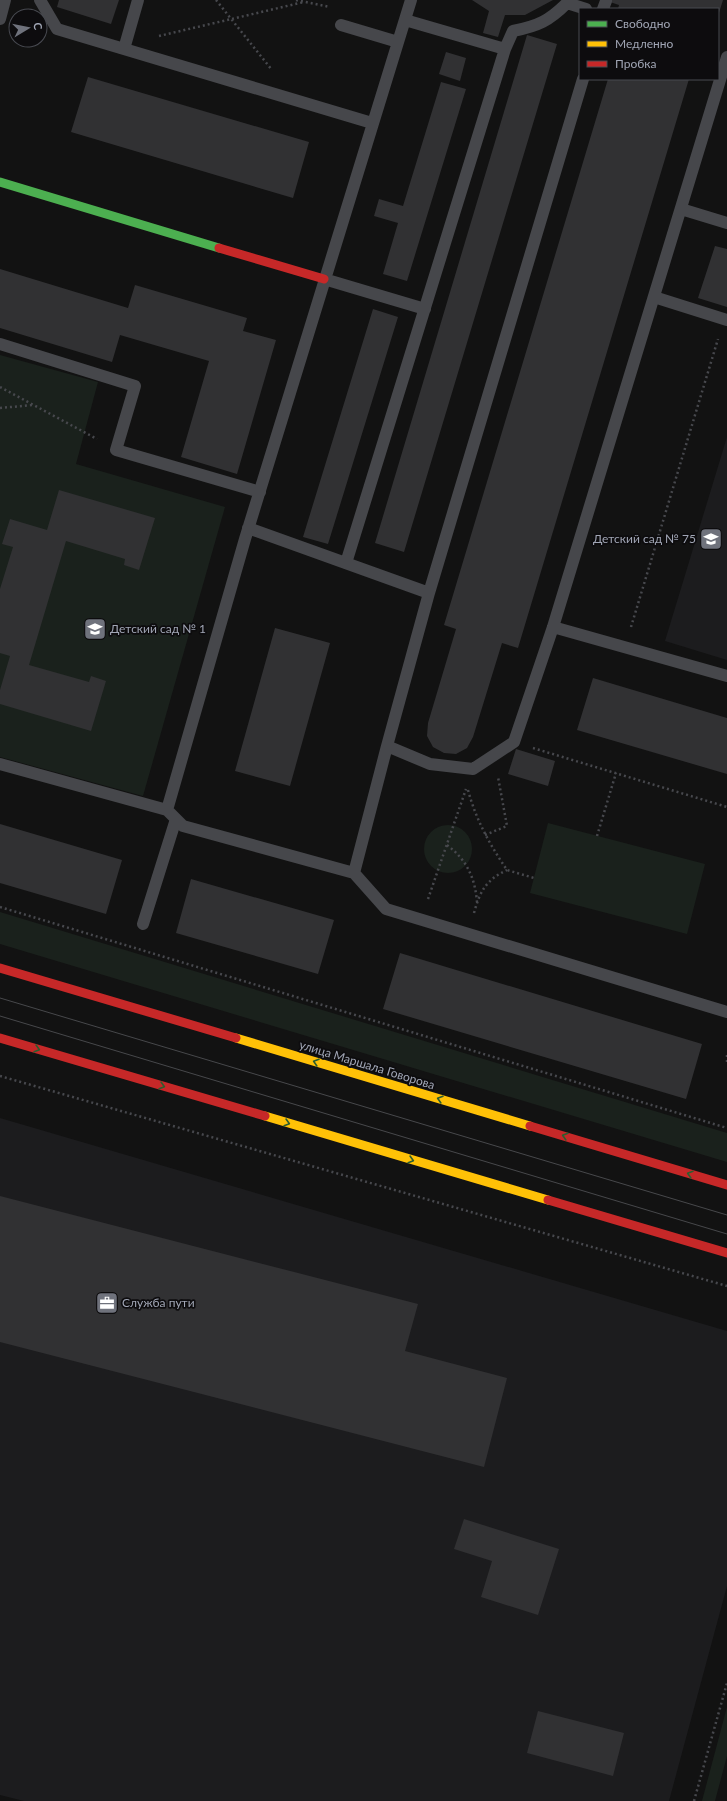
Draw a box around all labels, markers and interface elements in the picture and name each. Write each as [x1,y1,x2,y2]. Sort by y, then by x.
north arrow [8,8,48,48]
legend [579,8,719,80]
text: Свободно [615,16,671,31]
text: С [31,21,45,32]
text: Медленно [615,36,674,51]
text: Пробка [615,56,656,71]
school or university icon: Детский сад № 75 [698,526,724,552]
place label: Детский сад № 75 [593,531,696,546]
school or university icon: Детский сад № 1 [82,616,108,642]
place label: Детский сад № 1 [110,621,206,636]
street label: улица Маршала Говорова [298,1037,437,1092]
one-way arrow [34,1044,41,1053]
one-way arrow [313,1058,320,1067]
one-way arrow [158,1081,165,1090]
one-way arrow [437,1095,444,1104]
one-way arrow [283,1118,290,1127]
one-way arrow [562,1132,569,1141]
one-way arrow [408,1155,415,1164]
one-way arrow [686,1170,693,1179]
office icon: Служба пути [94,1290,120,1316]
place label: Служба пути [122,1295,195,1310]

